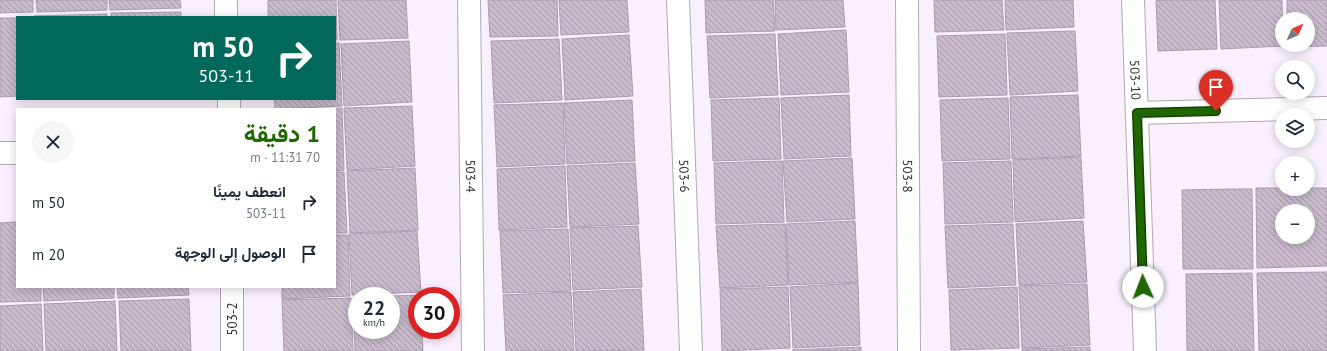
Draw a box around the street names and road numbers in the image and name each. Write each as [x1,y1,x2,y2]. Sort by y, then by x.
street label: 503-10 [1127,60,1145,100]
street label: 503-4 [462,159,480,193]
street label: 503-6 [675,159,694,193]
street label: 503-8 [899,159,917,193]
street label: 503-2 [224,302,241,336]

